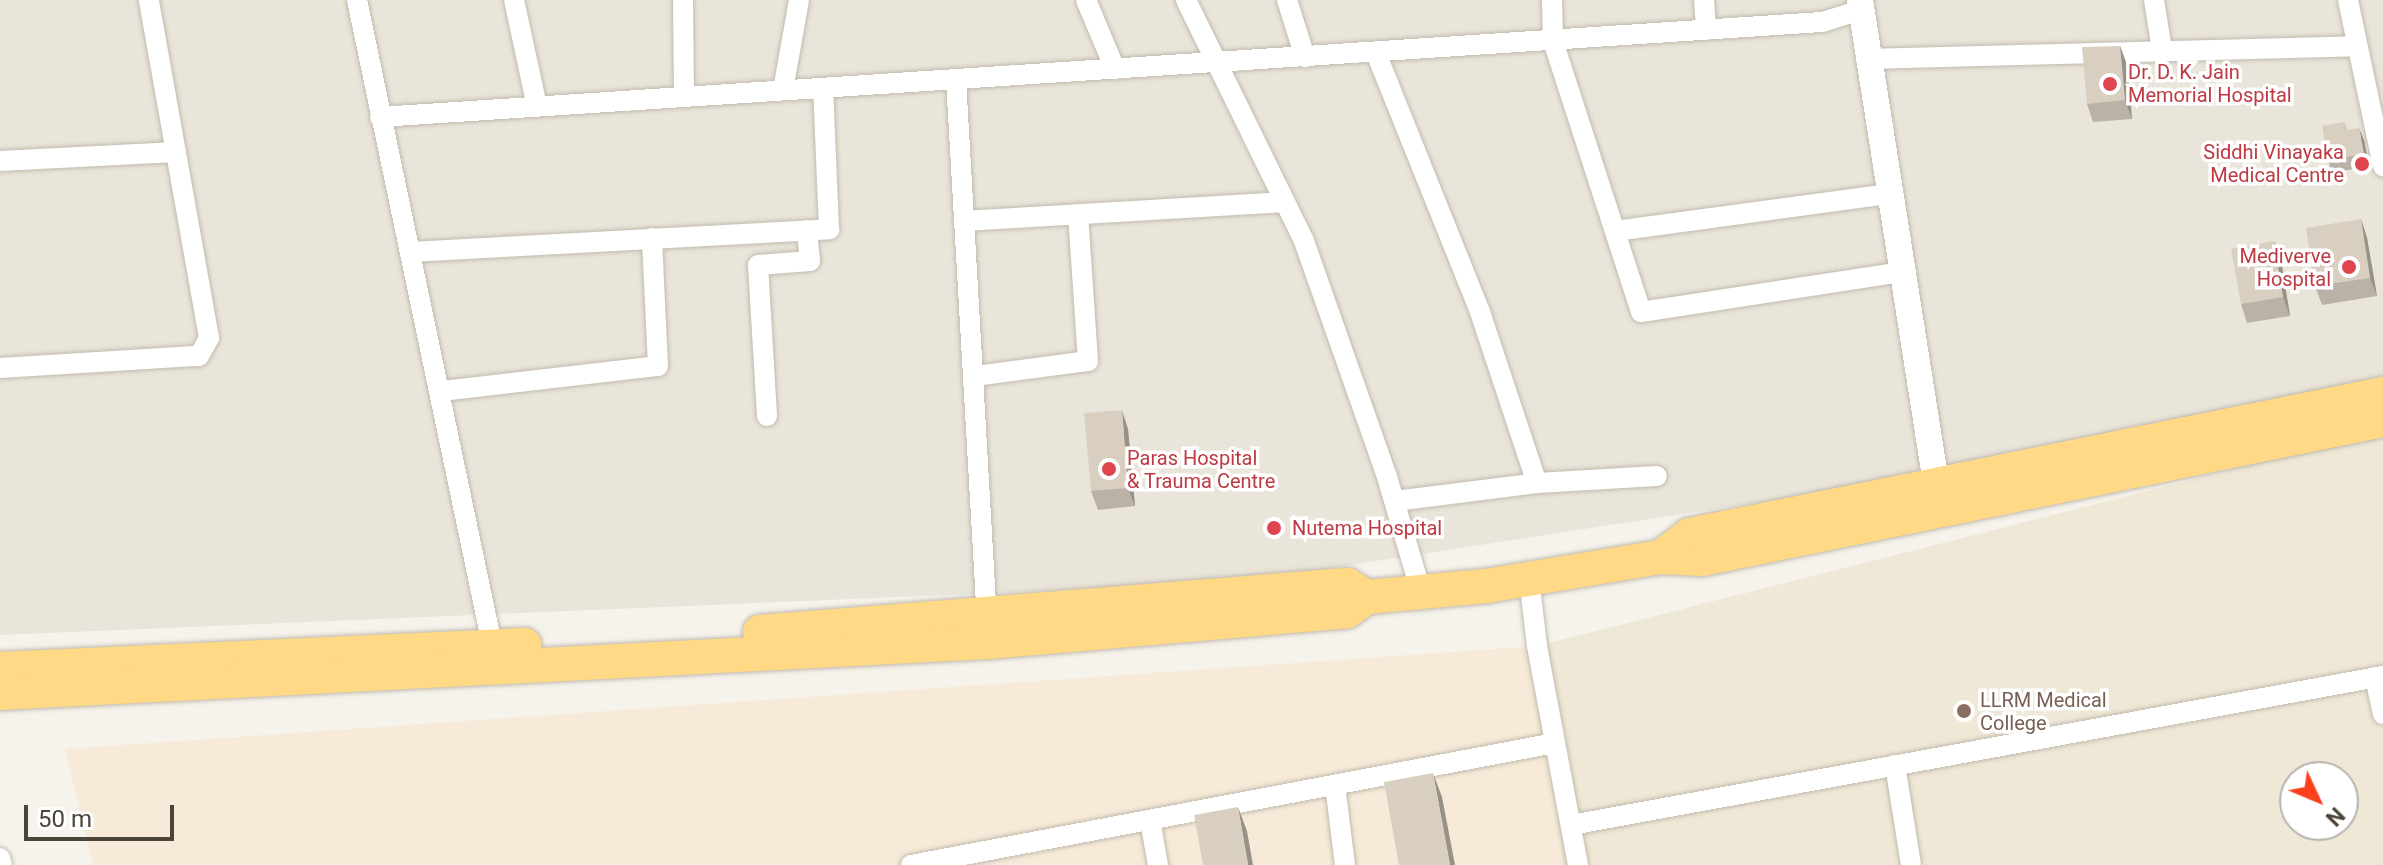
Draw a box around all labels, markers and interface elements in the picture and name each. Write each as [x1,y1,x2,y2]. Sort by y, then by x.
place label: Dr. D. K. Jain Memorial Hospital [2128,60,2292,107]
marker: Dr. D. K. Jain Memorial Hospital [2099,73,2121,95]
place label: Siddhi Vinayaka Medical Centre [2203,140,2344,187]
marker: Siddhi Vinayaka Medical Centre [2351,153,2373,175]
place label: Mediverve Hospital [2240,244,2331,291]
marker: Mediverve Hospital [2338,256,2360,278]
place label: Paras Hospital & Trauma Centre [1127,446,1276,493]
marker: Paras Hospital & Trauma Centre [1098,458,1120,480]
place label: Nutema Hospital [1292,516,1442,540]
marker: Nutema Hospital [1263,517,1285,539]
place label: LLRM Medical College [1980,688,2107,735]
marker: LLRM Medical College [1955,702,1973,720]
north arrow [2279,761,2359,841]
scale bar [28,789,178,839]
text: N [2321,802,2350,831]
text: 50 m [38,805,92,833]

